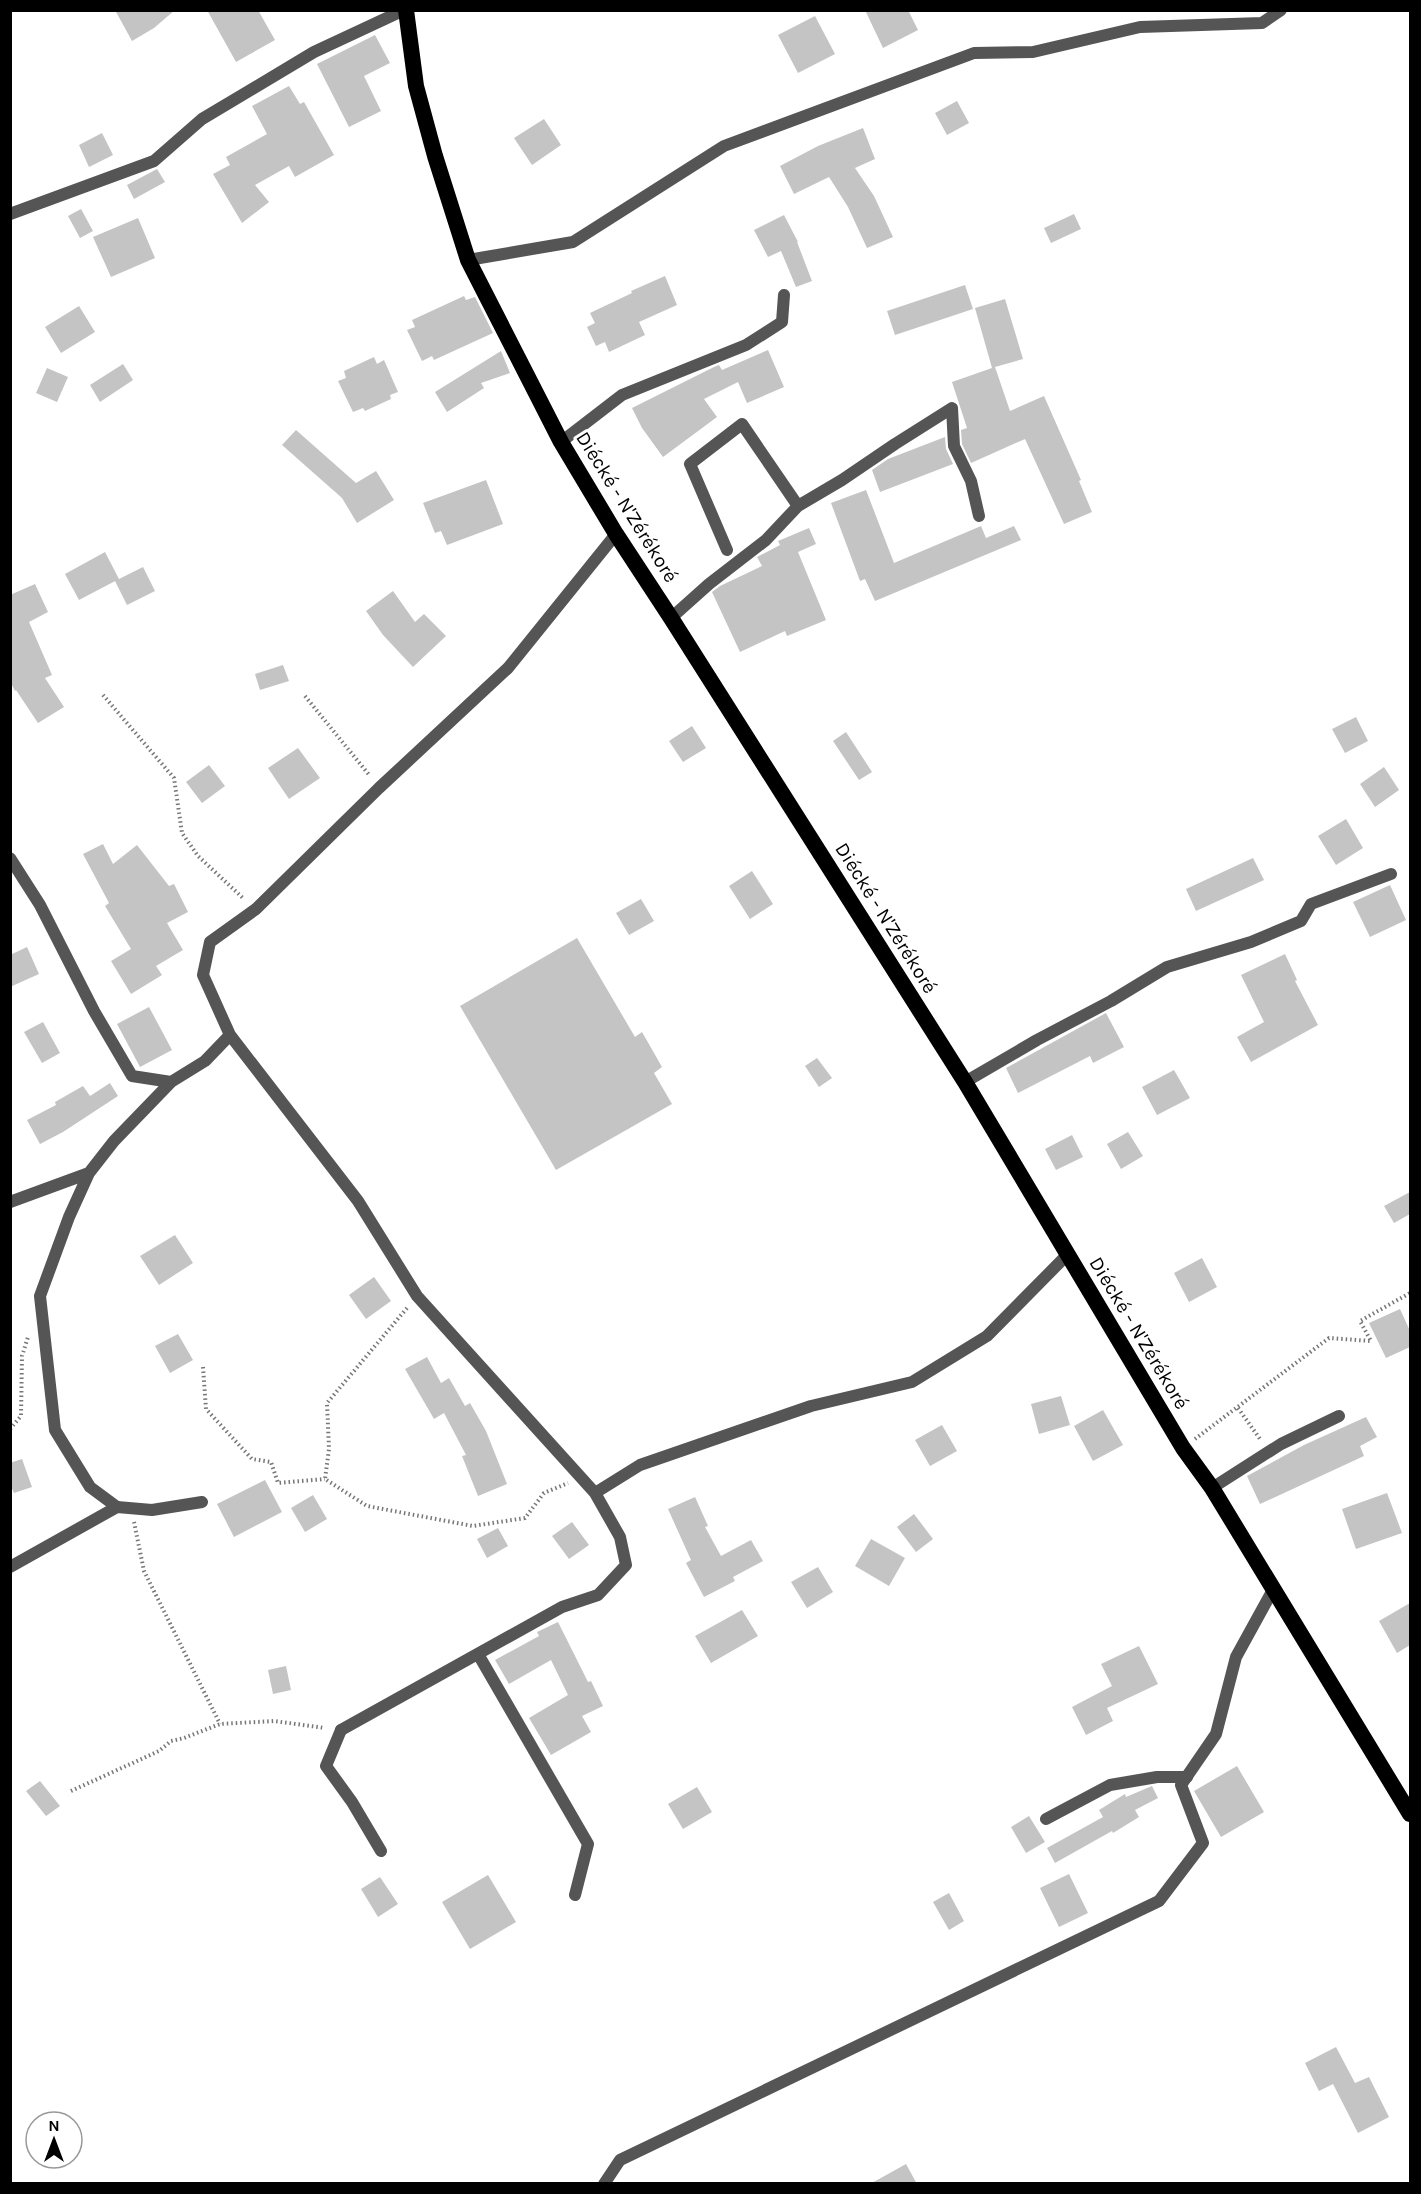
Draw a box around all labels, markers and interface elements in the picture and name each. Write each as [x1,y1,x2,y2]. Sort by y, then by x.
street label: Diécké - N'Zérékoré [571,427,683,587]
street label: Diécké - N'Zérékoré [830,838,942,998]
street label: Diécké - N'Zérékoré [1084,1253,1194,1413]
north arrow [24,2110,84,2170]
text: N [48,2116,60,2135]

